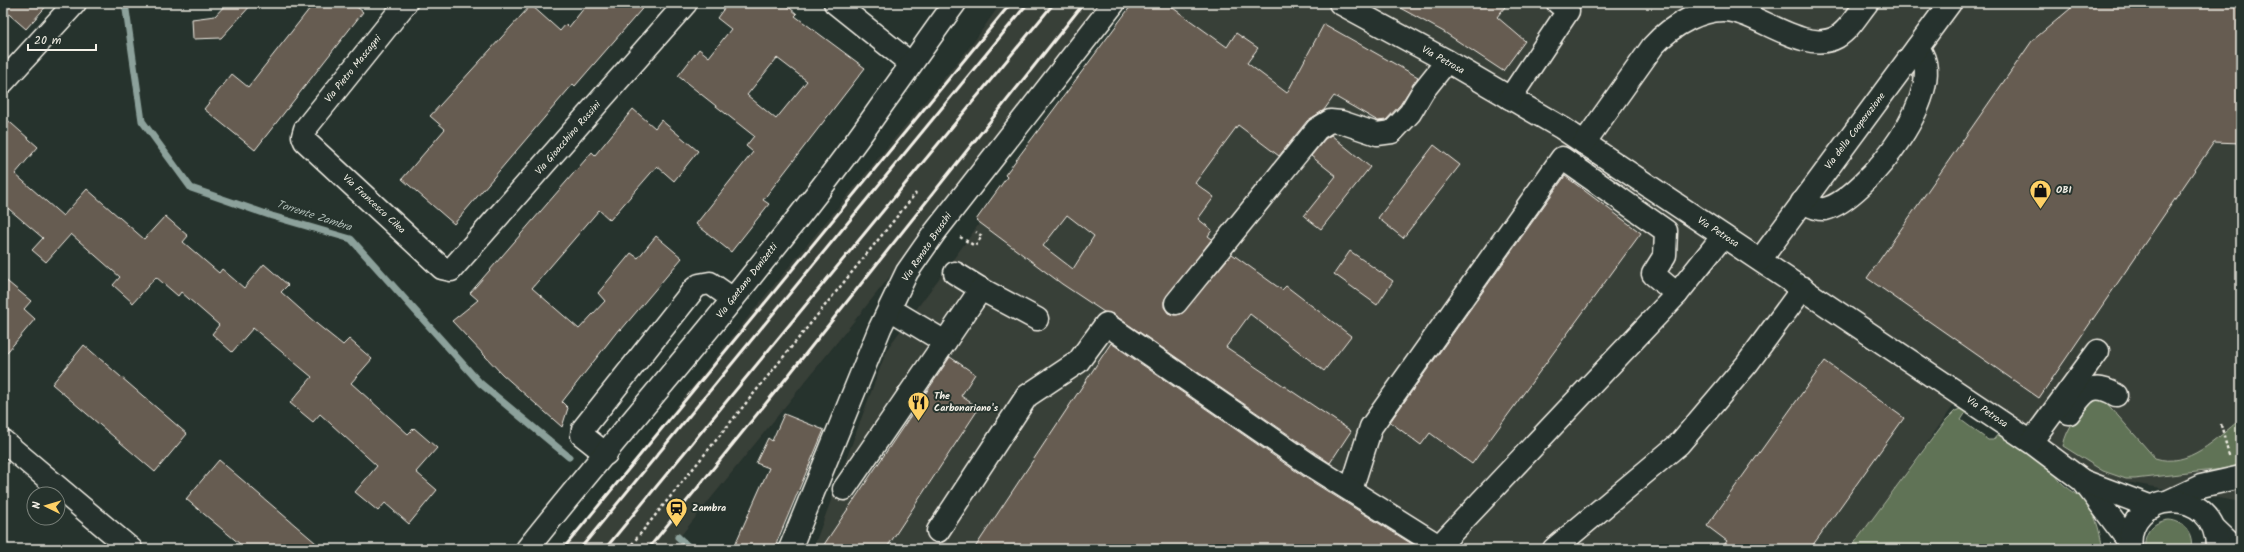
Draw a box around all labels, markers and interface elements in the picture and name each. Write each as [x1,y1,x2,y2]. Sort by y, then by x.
scale bar [28,26,96,52]
text: 20 m [34,31,62,50]
street label: Via Pietro Mascagni [321,31,386,106]
street label: Via Petrosa [1419,42,1468,79]
street label: Via della Cooperazione [1821,89,1890,173]
street label: Via Gioacchino Rossini [531,97,605,179]
street label: Via Francesco Cilea [339,170,409,238]
shop icon: OBI [2028,177,2054,210]
place label: OBI [2056,182,2072,198]
water label: Torrente Zambra [274,195,355,237]
street label: Via Renato Bruschi [898,209,956,285]
street label: Via Petrosa [1694,212,1742,252]
street label: Via Gaetano Donizetti [712,239,782,322]
place label: The Carbonariano's [934,388,998,416]
restaurant icon: The Carbonariano's [906,389,932,422]
street label: Via Petrosa [1963,392,2011,432]
north arrow [26,486,66,526]
station icon: Zambra [664,495,690,528]
place label: Zambra [692,500,726,516]
text: N [28,501,46,509]

